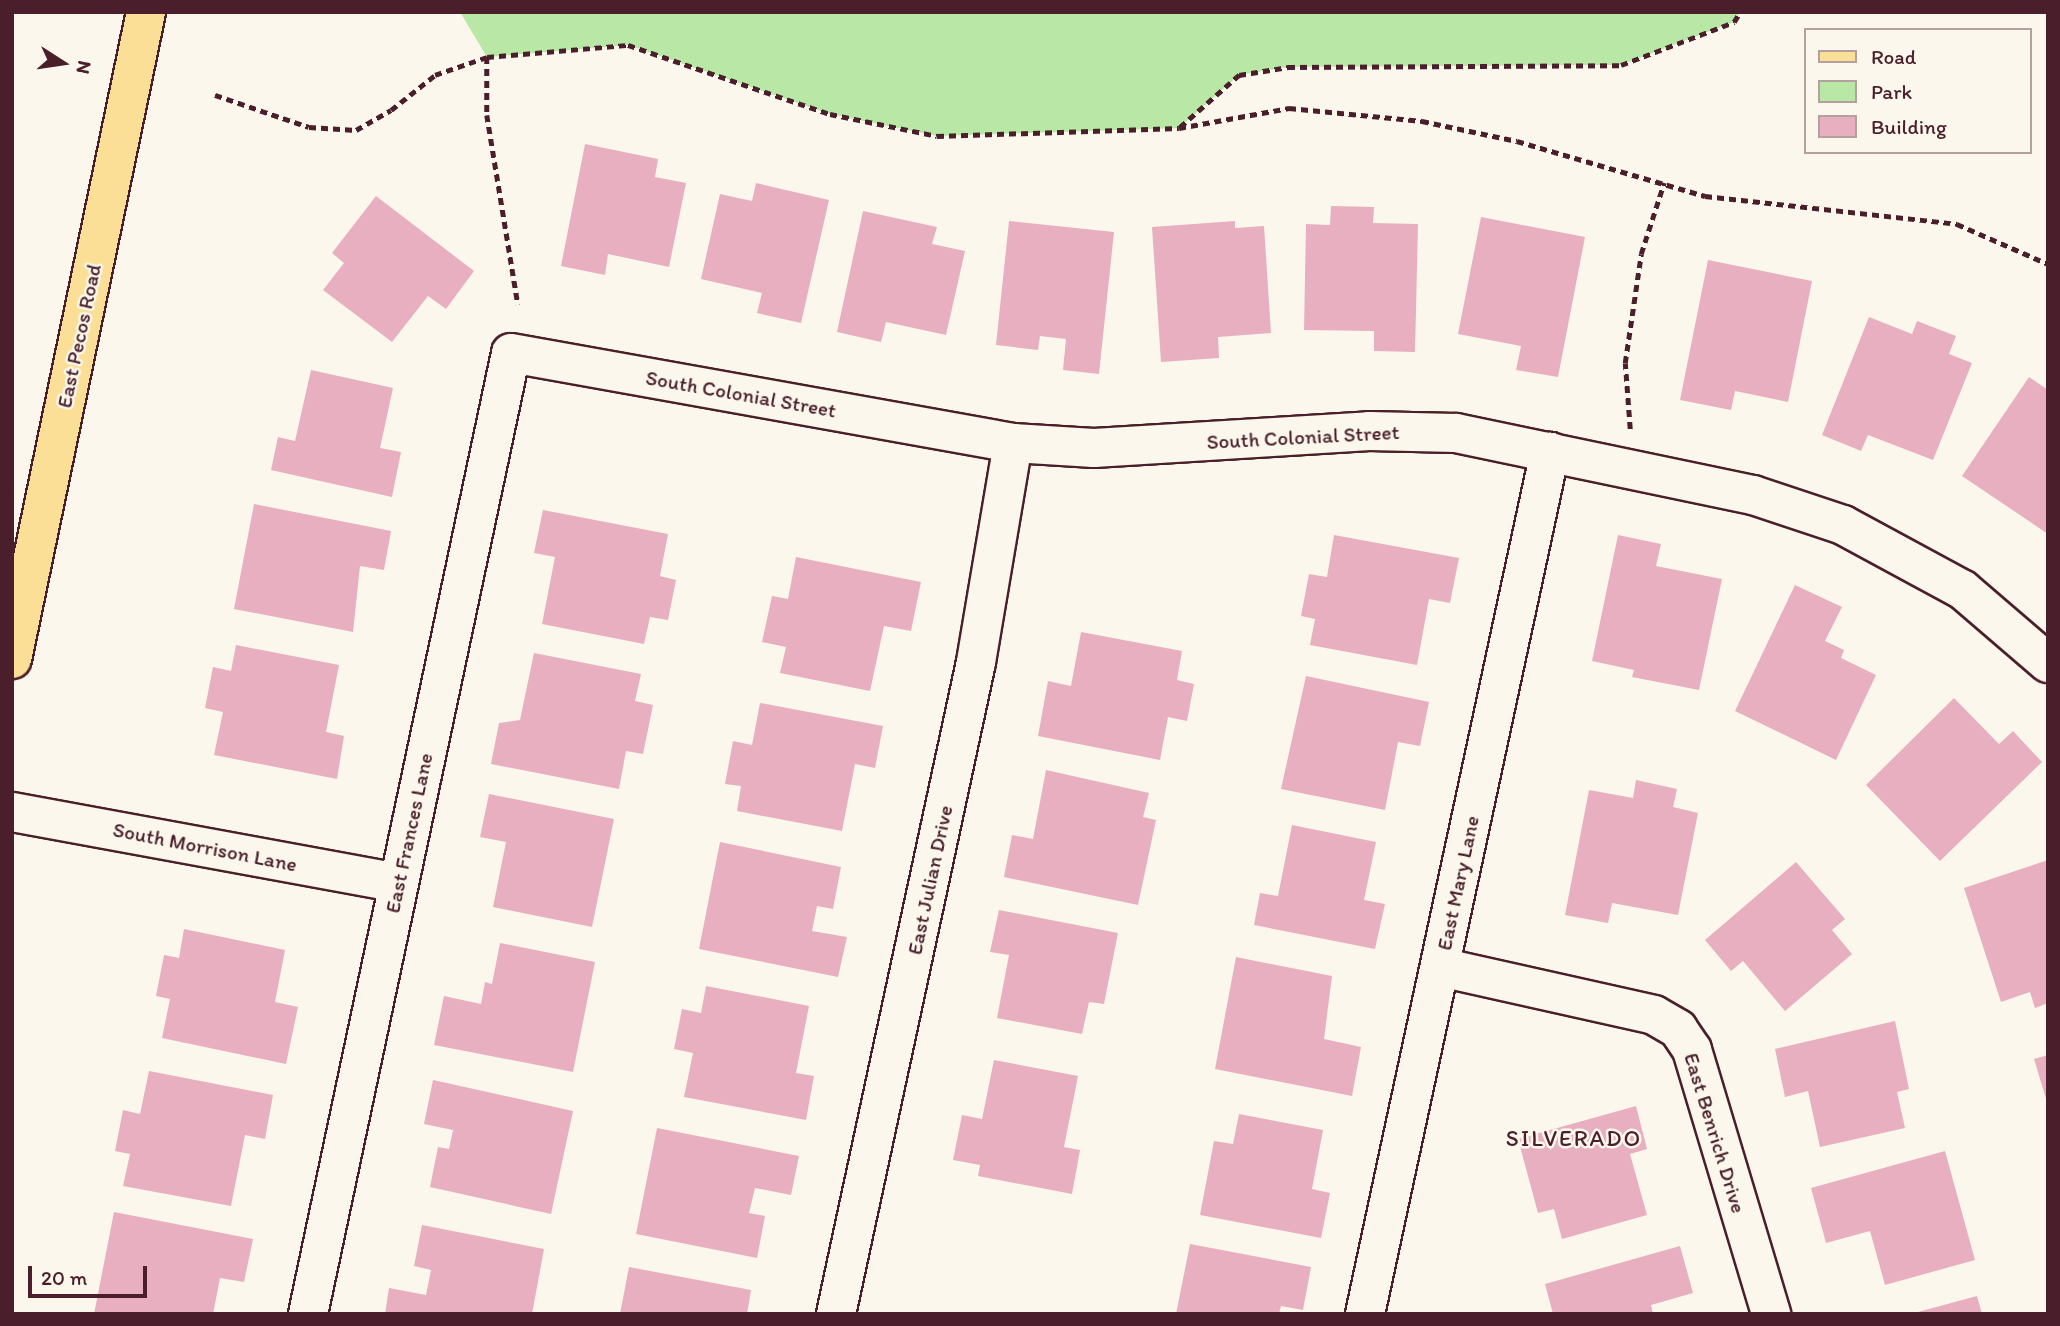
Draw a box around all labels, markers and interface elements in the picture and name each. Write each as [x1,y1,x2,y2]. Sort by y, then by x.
north arrow [28,28,98,98]
legend [1804,28,2032,154]
text: Road [1871,44,1916,69]
text: N [71,59,97,76]
text: Park [1871,79,1912,104]
text: Building [1871,114,1947,139]
street label: East Pecos Road [52,262,106,410]
street label: South Colonial Street [644,365,838,423]
street label: South Colonial Street [1207,419,1399,455]
street label: East Frances Lane [380,751,438,915]
street label: East Julian Drive [902,803,958,957]
street label: East Mary Lane [1431,813,1485,953]
street label: South Morrison Lane [111,817,299,877]
street label: East Benrich Drive [1679,1050,1751,1216]
district label: SILVERADO [1506,1124,1642,1152]
scale bar [32,1252,150,1296]
text: 20 m [41,1265,87,1290]

